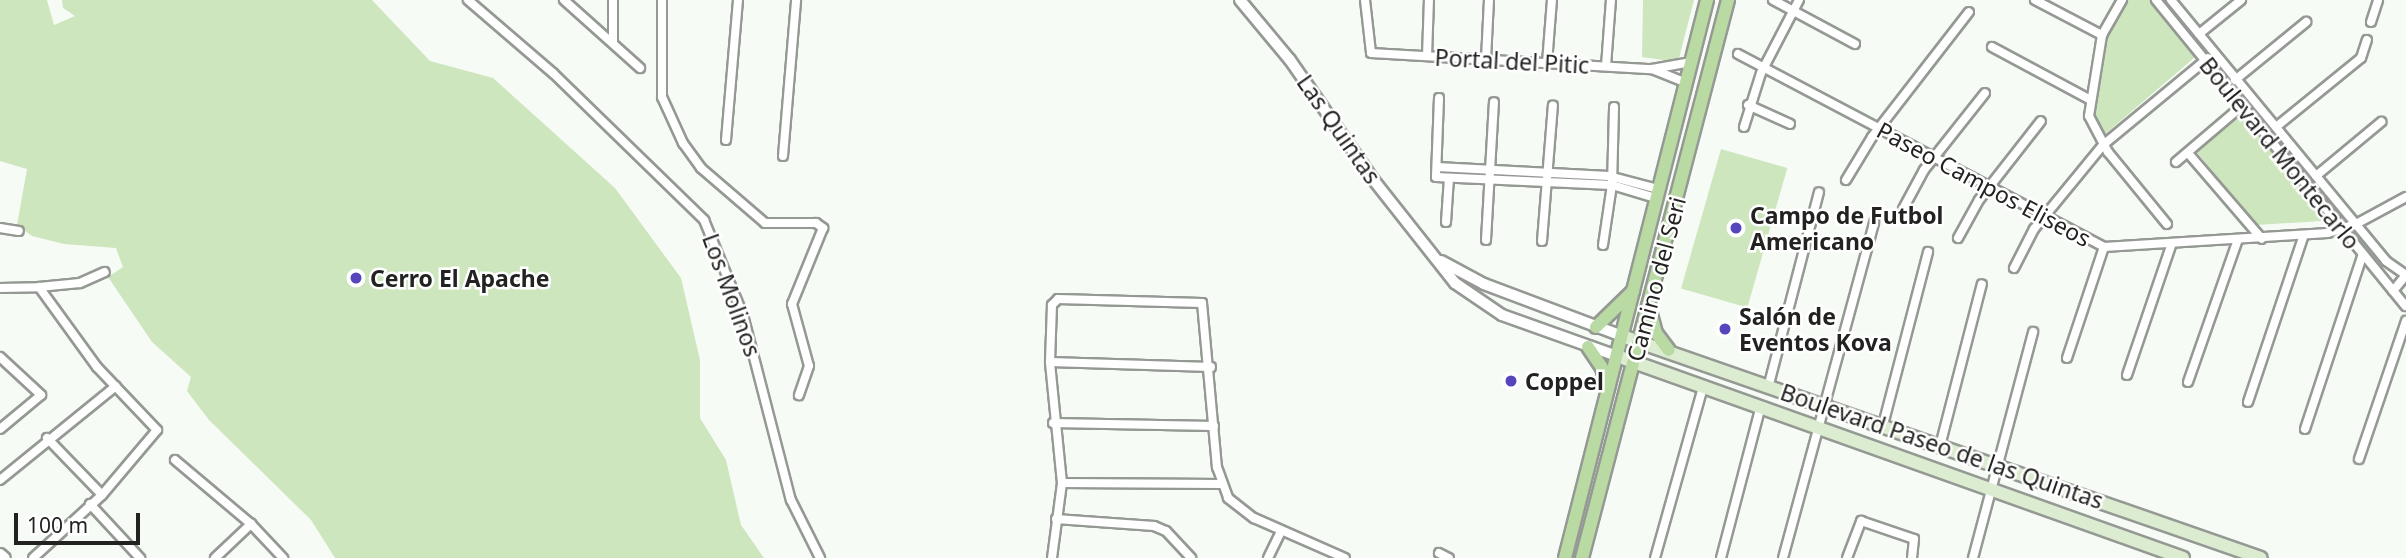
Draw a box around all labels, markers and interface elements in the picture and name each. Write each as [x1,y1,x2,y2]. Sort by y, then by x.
street label: Portal del Pitic [1434,43,1590,79]
street label: Boulevard Montecarlo [2194,52,2366,254]
street label: Las Quintas [1291,69,1387,189]
street label: Paseo Campos Eliseos [1872,116,2096,252]
street label: Camino del Seri [1621,194,1691,364]
place label: Campo de Futbol Americano [1750,201,1943,255]
marker: Campo de Futbol Americano [1728,220,1744,236]
street label: Los Molinos [697,230,767,360]
place label: Cerro El Apache [370,264,549,292]
marker: Cerro El Apache [348,270,364,286]
place label: Salón de Eventos Kova [1739,302,1892,356]
marker: Salón de Eventos Kova [1717,321,1733,337]
place label: Coppel [1525,367,1604,395]
marker: Coppel [1503,373,1519,389]
street label: Boulevard Paseo de las Quintas [1777,378,2107,514]
scale bar [18,498,144,542]
text: 100 m [27,511,88,539]

